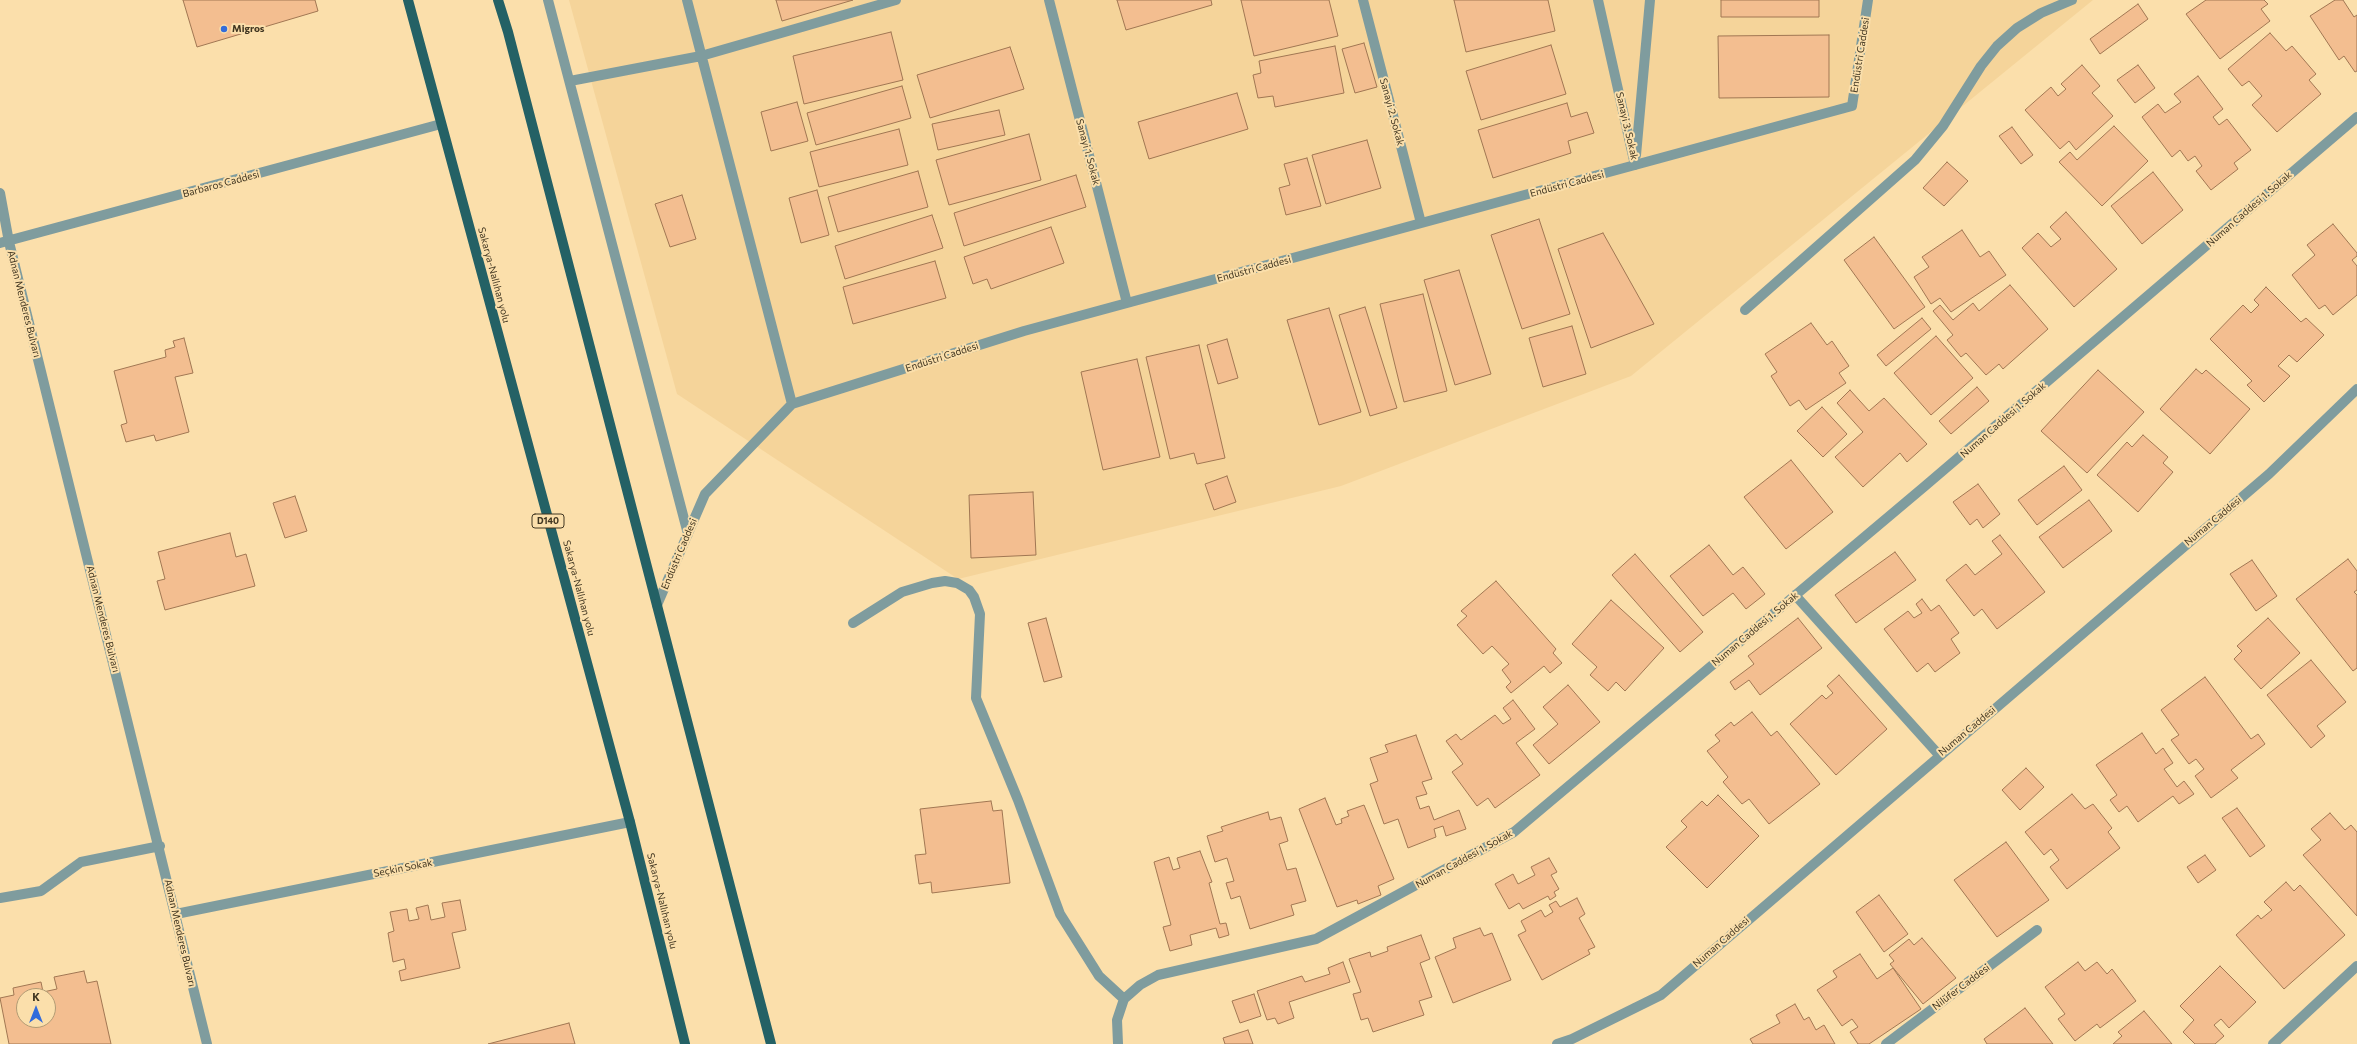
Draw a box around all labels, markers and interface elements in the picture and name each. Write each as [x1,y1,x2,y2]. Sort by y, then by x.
street label: Endüstri Caddesi [1848,16,1872,94]
place label: Migros [232,23,264,35]
marker: Migros [219,24,229,34]
street label: Sanayi 2. Sokak [1377,77,1407,147]
street label: Sanayi 3. Sokak [1613,91,1641,161]
street label: Sanayi 1. Sokak [1073,118,1103,186]
street label: Barbaros Caddesi [181,168,261,200]
street label: Endüstri Caddesi [1529,168,1605,200]
street label: Numan Caddesi 1. Sokak [2204,169,2294,249]
street label: Sakarya-Nallıhan yolu [475,226,513,324]
street label: Adnan Menderes Bulvarı [5,249,43,359]
street label: Endüstri Caddesi [1216,253,1292,285]
street label: Endüstri Caddesi [904,340,980,374]
street label: Numan Caddesi 1. Sokak [1958,380,2048,460]
street label: Numan Caddesi [2182,494,2244,548]
road number: D140 [532,514,564,528]
street label: Endüstri Caddesi [659,517,699,591]
street label: Sakarya-Nallıhan yolu [560,539,598,637]
street label: Adnan Menderes Bulvarı [84,564,122,674]
street label: Numan Caddesi 1. Sokak [1709,589,1801,669]
street label: Numan Caddesi [1936,704,1998,758]
street label: Numan Caddesi 1. Sokak [1413,827,1515,891]
street label: Sakarya-Nallıhan yolu [644,852,680,950]
street label: Seçkin Sokak [373,856,433,880]
street label: Adnan Menderes Bulvarı [162,878,198,988]
street label: Numan Caddesi [1690,914,1752,970]
street label: Nilüfer Caddesi [1930,961,1992,1013]
north arrow [16,988,56,1028]
text: K [32,990,40,1003]

